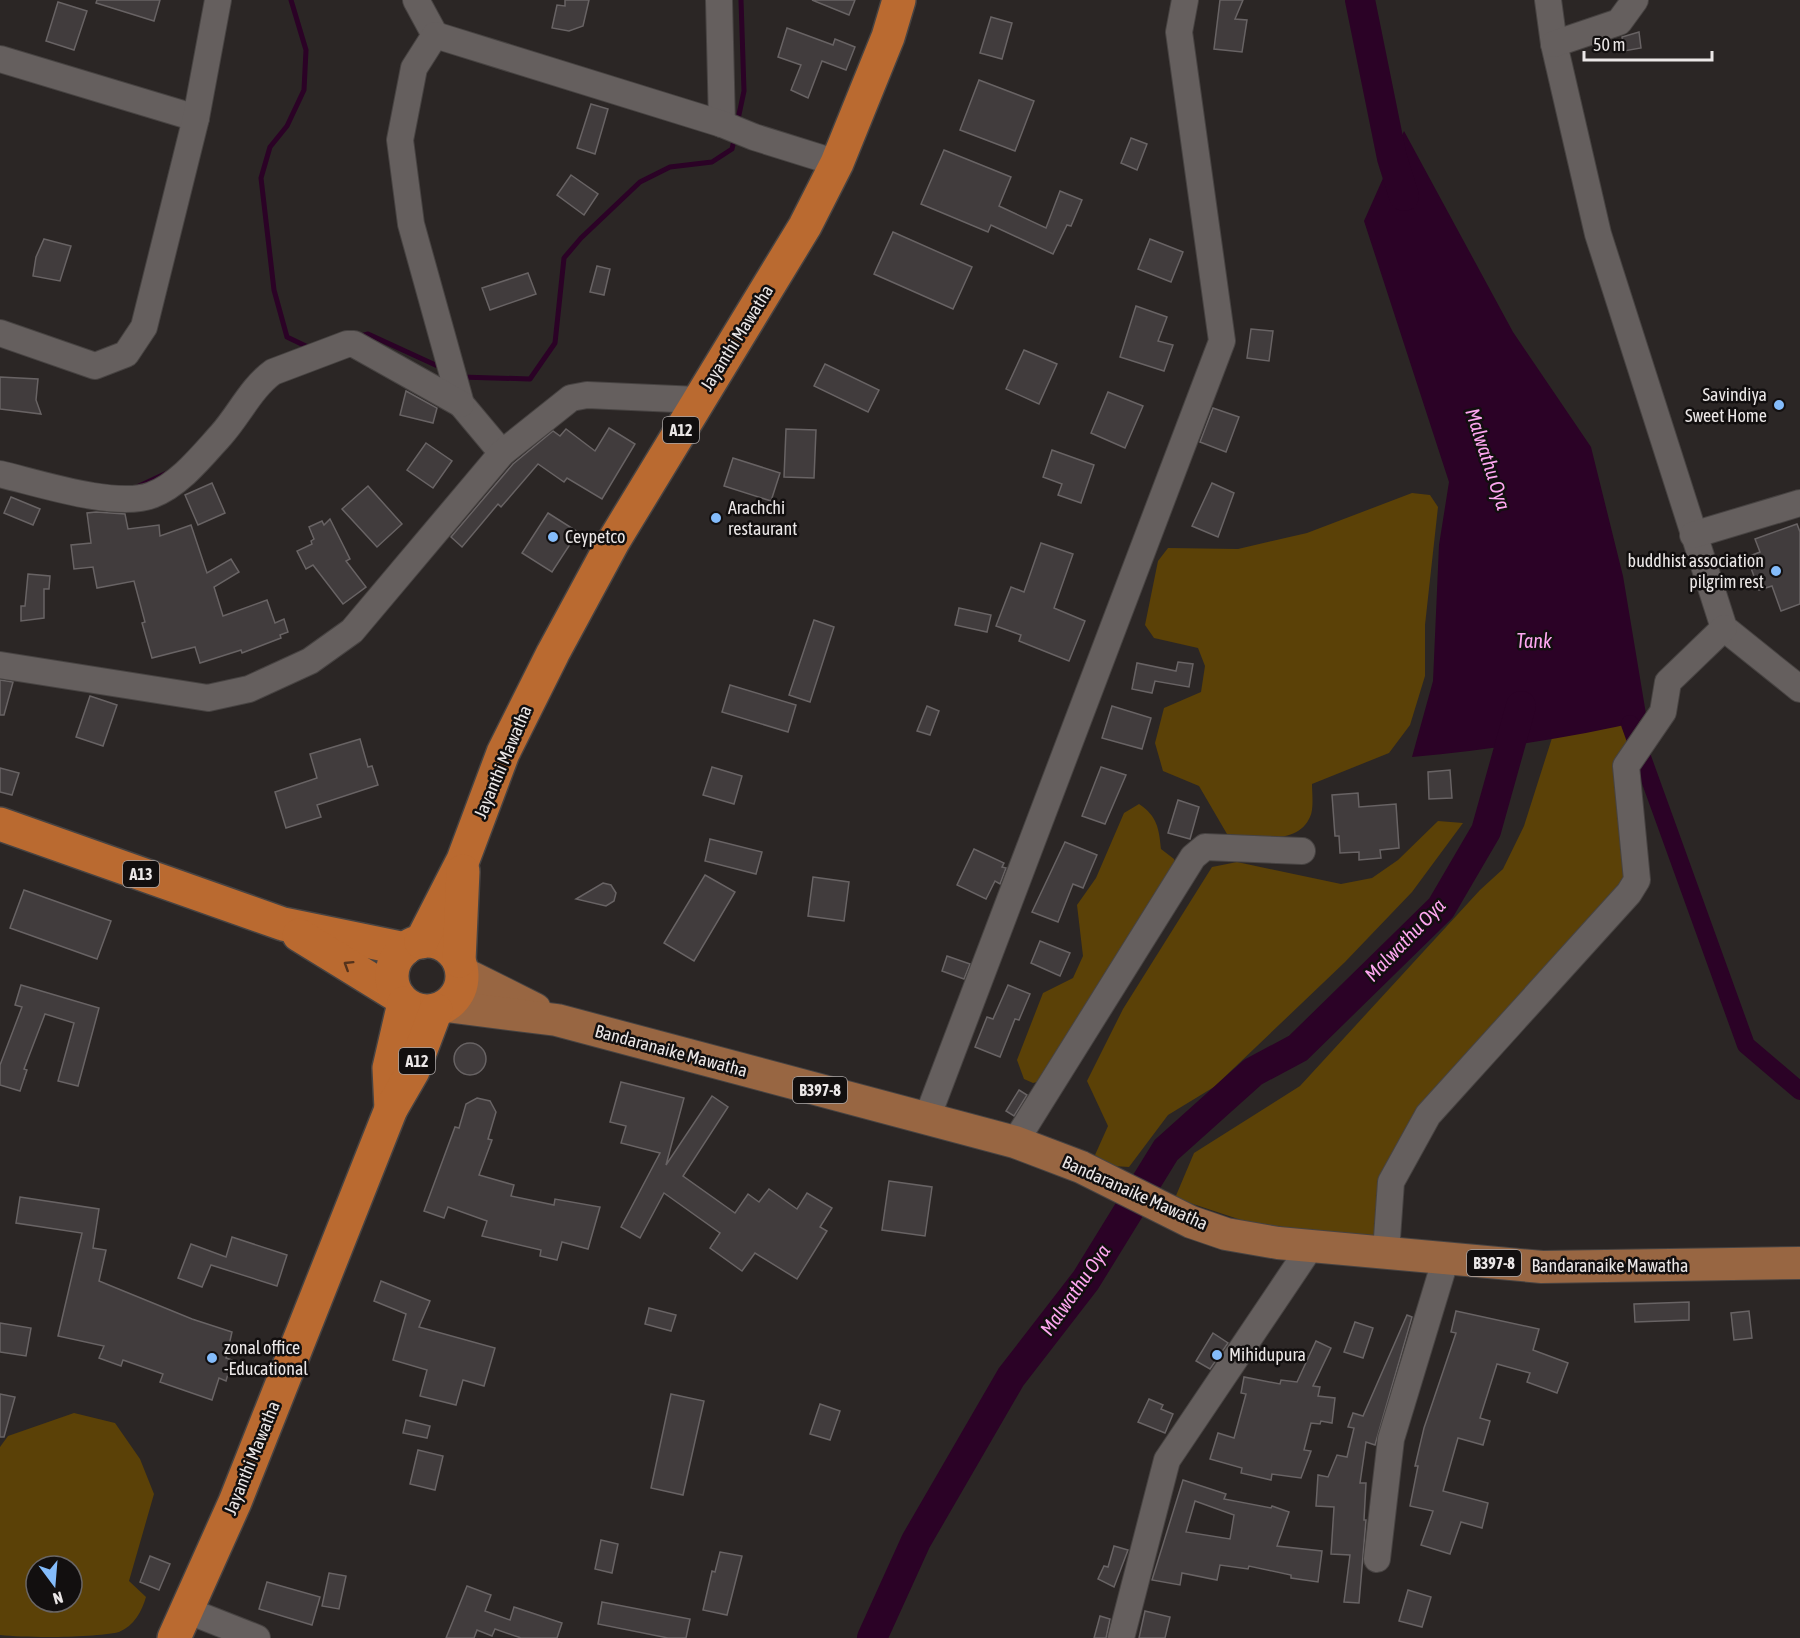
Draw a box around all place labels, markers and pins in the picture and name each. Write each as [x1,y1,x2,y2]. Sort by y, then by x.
place label: Savindiya Sweet Home [1685,384,1767,426]
marker: Savindiya Sweet Home [1772,398,1786,412]
place label: Arachchi restaurant [728,497,797,539]
marker: Arachchi restaurant [709,511,723,525]
place label: Ceypetco [565,526,625,547]
marker: Ceypetco [546,530,560,544]
place label: buddhist association pilgrim rest [1628,550,1764,592]
marker: buddhist association pilgrim rest [1769,564,1783,578]
place label: zonal office -Educational [224,1337,308,1379]
place label: Mihidupura [1229,1344,1306,1365]
marker: Mihidupura [1210,1348,1224,1362]
marker: zonal office -Educational [205,1351,219,1365]

